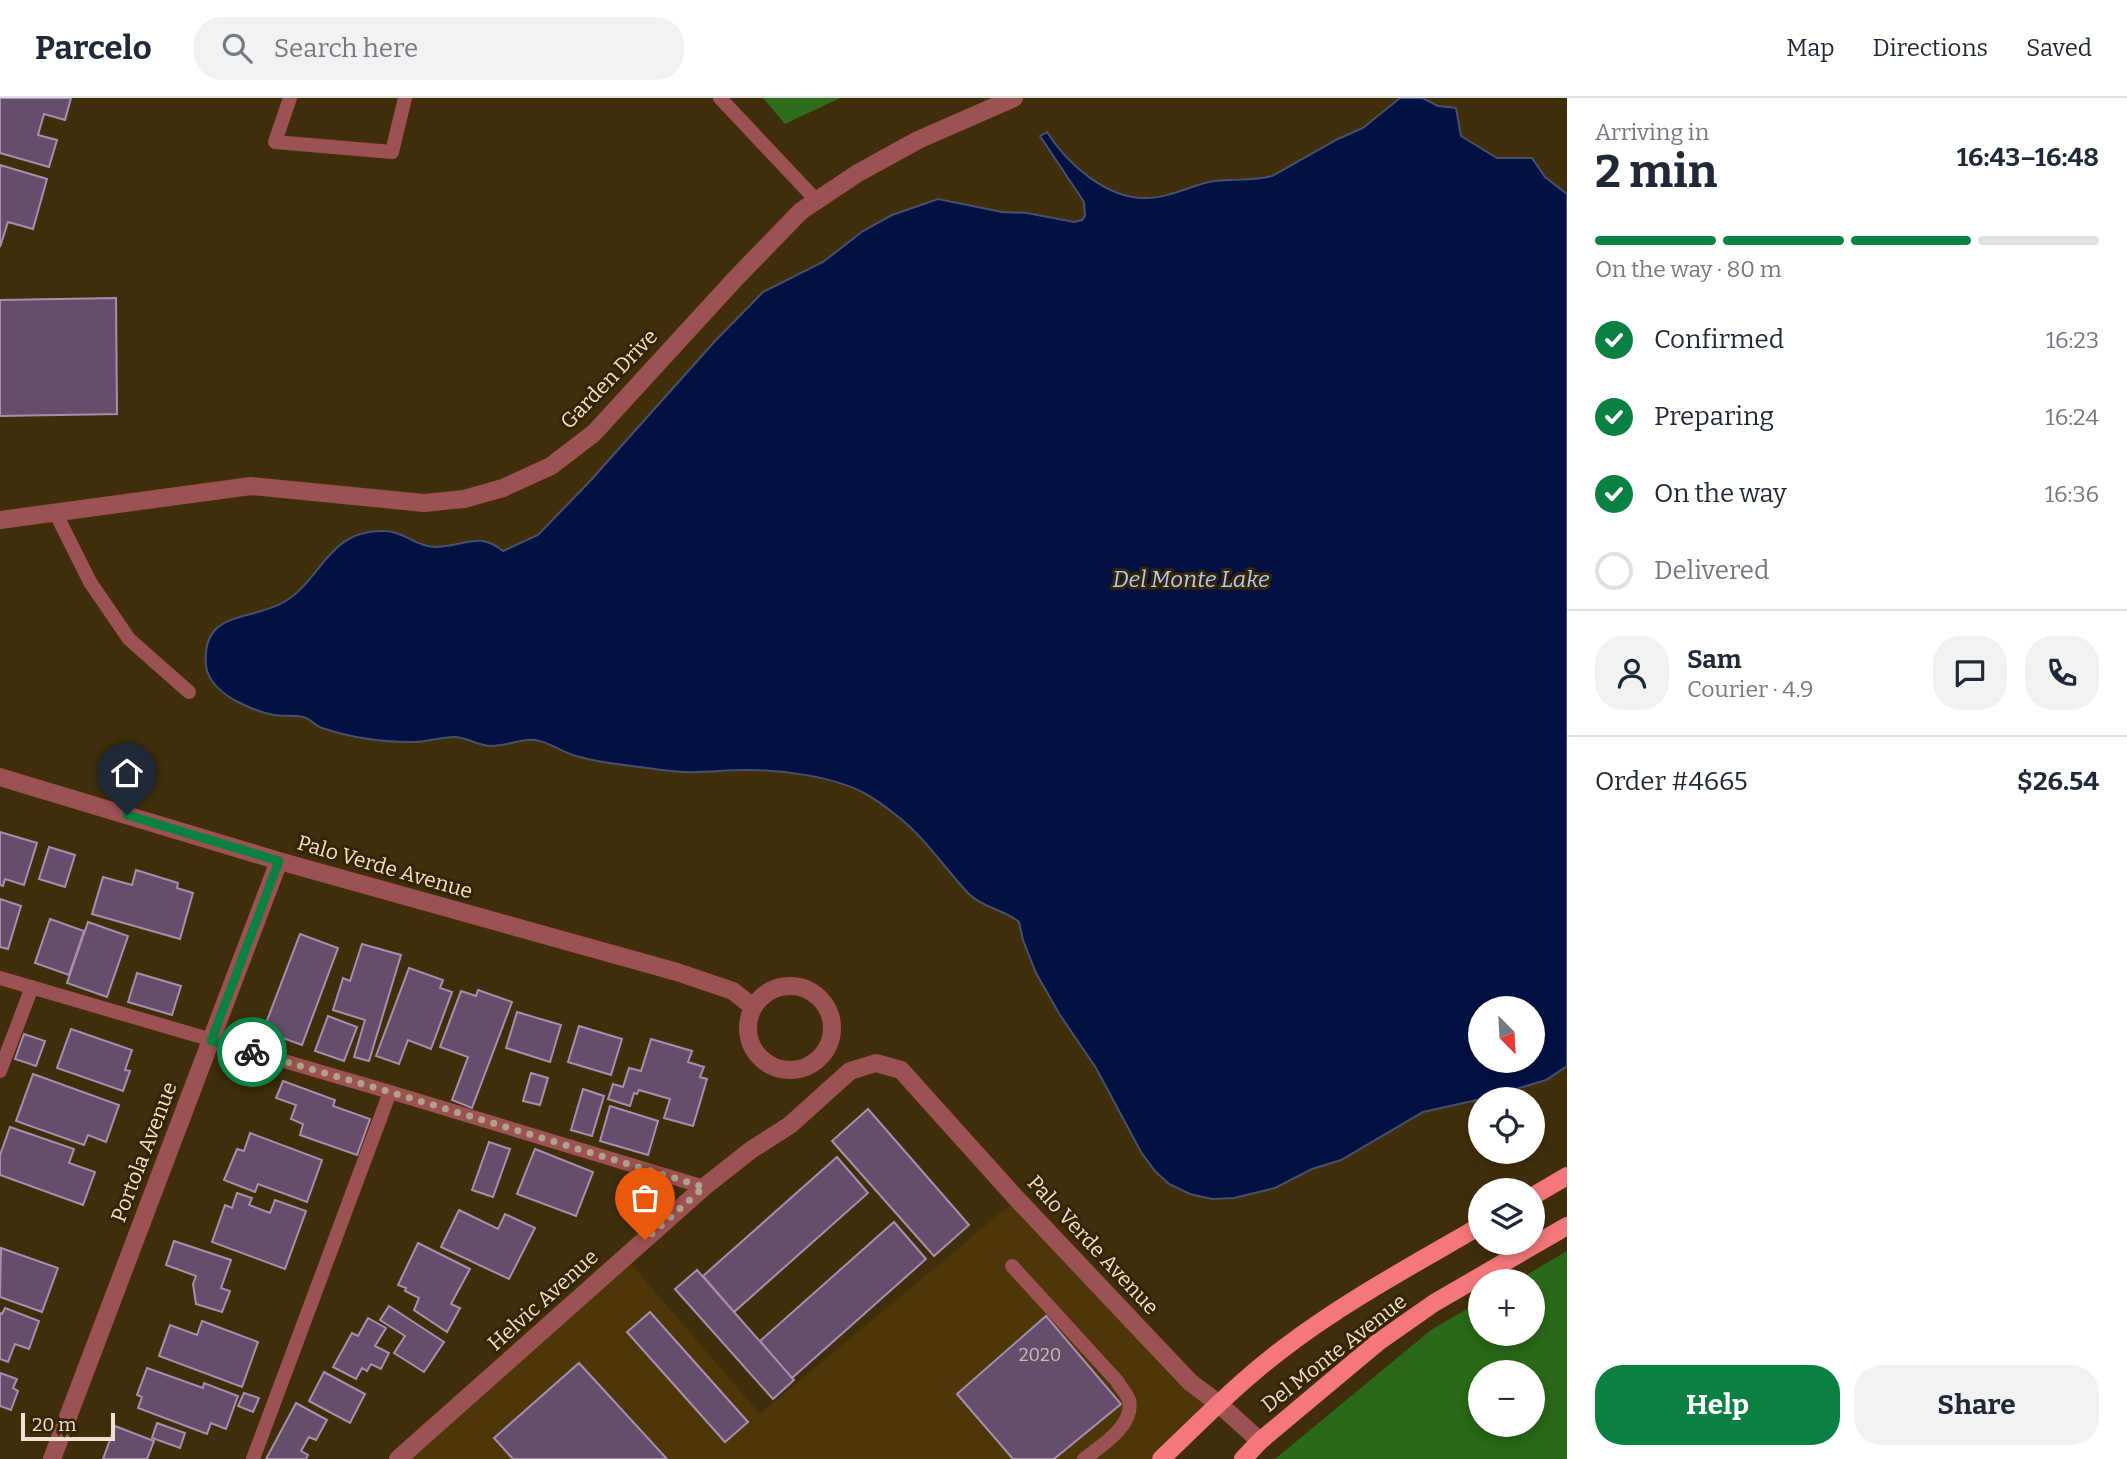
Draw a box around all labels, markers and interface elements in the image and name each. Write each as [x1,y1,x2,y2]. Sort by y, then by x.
search box [194,17,684,80]
text: Parcelo [35,28,152,68]
icon: search [218,29,256,67]
text: Search here [274,33,418,64]
text: Map [1786,34,1835,62]
text: Directions [1873,34,1988,62]
text: Saved [2026,34,2092,62]
text: Arriving in [1595,118,1709,146]
text: 16:43–16:48 [1957,142,2099,173]
text: 2 min [1595,144,1717,199]
text: On the way · 80 m [1595,255,1782,283]
icon: check [1595,321,1633,359]
street label: Garden Drive [555,324,663,434]
text: Confirmed [1654,324,1784,355]
text: 16:23 [2046,326,2099,354]
icon: check [1595,398,1633,436]
text: Preparing [1654,401,1774,432]
text: 16:24 [2045,403,2099,431]
icon: check [1595,475,1633,513]
text: On the way [1654,478,1787,509]
text: 16:36 [2045,480,2099,508]
text: Delivered [1654,555,1769,586]
water label: Del Monte Lake [1112,565,1270,593]
button: person [1595,636,1669,710]
button: chat [1933,636,2007,710]
button: phone [2025,636,2099,710]
text: Sam [1687,644,1742,675]
text: Courier · 4.9 [1687,675,1814,703]
pin [97,743,157,815]
icon: home [108,754,146,792]
text: Order #4665 [1595,766,1748,797]
text: $26.54 [2017,766,2099,797]
street label: Palo Verde Avenue [294,830,476,904]
north arrow [1468,996,1545,1073]
map controls [1468,996,1545,1437]
courier [217,1017,287,1087]
icon: bike [233,1033,271,1071]
street label: Portola Avenue [105,1078,183,1226]
button: locate [1468,1087,1545,1164]
pin [615,1168,675,1240]
street label: Palo Verde Avenue [1022,1170,1164,1320]
button: layers [1468,1178,1545,1255]
icon: bag [626,1179,664,1217]
street label: Helvic Avenue [482,1244,604,1356]
button: + [1468,1269,1545,1346]
street label: Del Monte Avenue [1256,1288,1412,1418]
house number: 2020 [1019,1344,1061,1366]
button: − [1468,1360,1545,1437]
button: Help [1595,1365,1840,1445]
button: Share [1854,1365,2099,1445]
scale bar [21,1410,116,1442]
text: 20 m [32,1413,76,1436]

